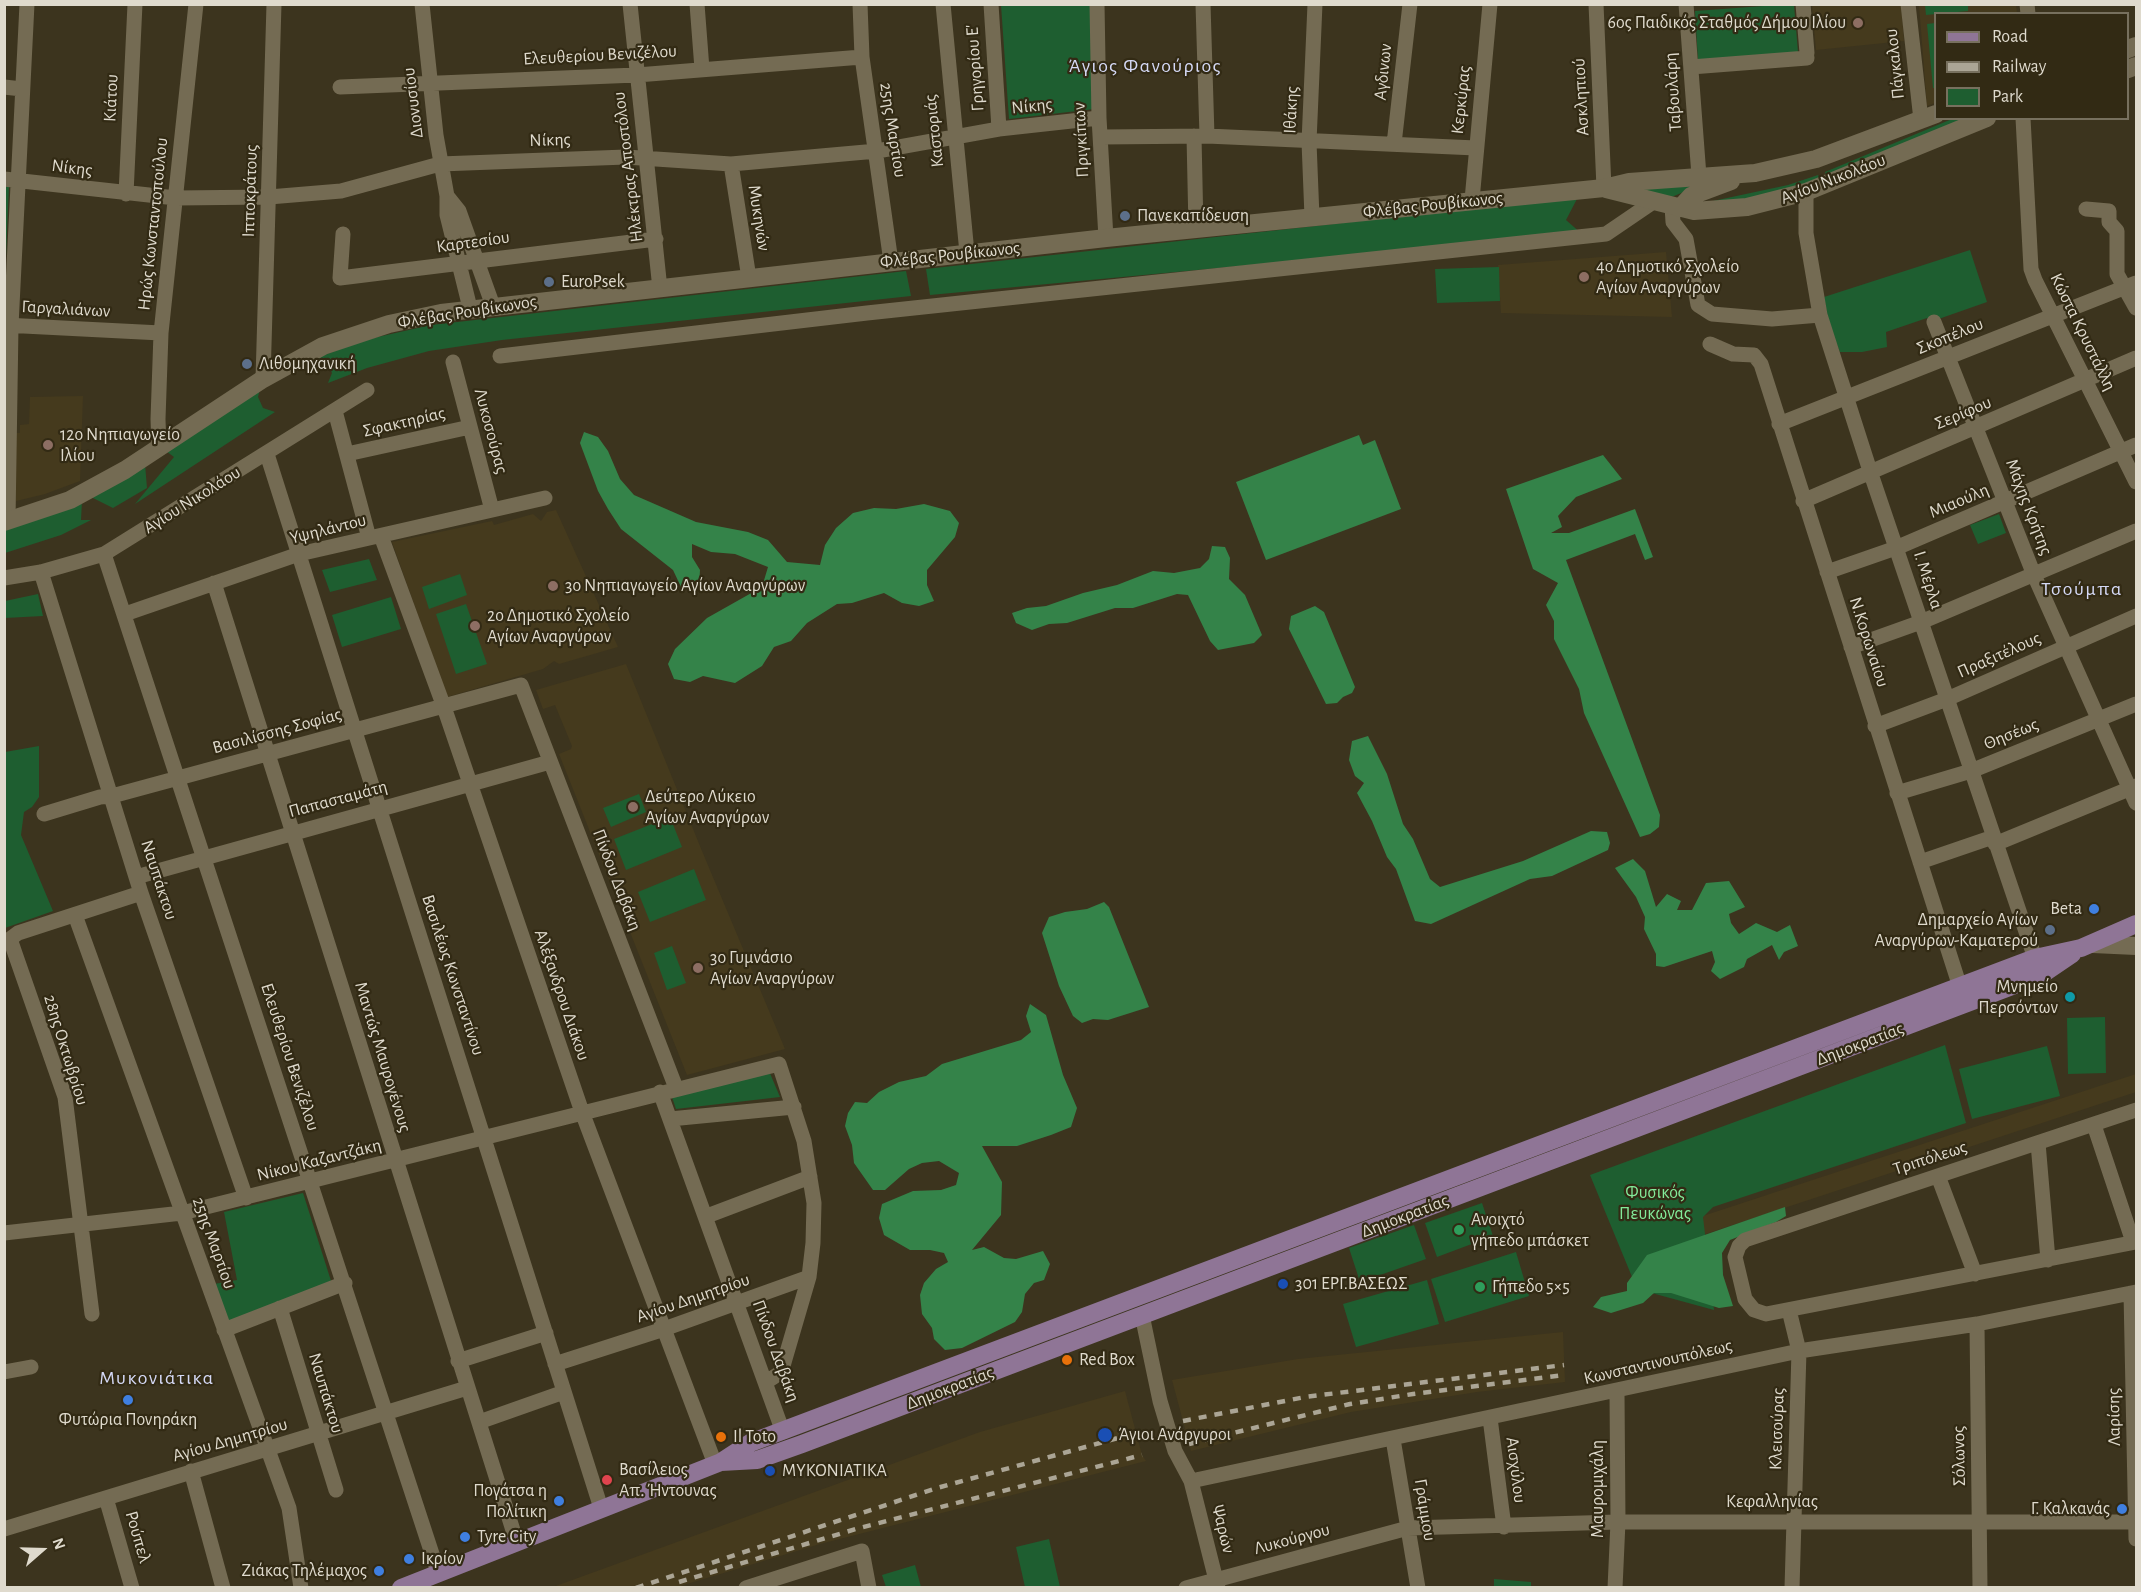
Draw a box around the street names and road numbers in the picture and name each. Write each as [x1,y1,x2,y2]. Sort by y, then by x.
street label: Γρηγορίου Ε' [961,24,989,112]
street label: Πάγκαλου [1881,28,1909,100]
street label: Ελευθερίου Βενιζέλου [523,40,677,70]
street label: Αγδινων [1369,43,1397,101]
street label: Ταβουλάρη [1659,52,1687,132]
street label: Ασκληπιού [1568,58,1594,136]
street label: Κερκύρας [1447,65,1475,135]
street label: Διονυσίου [398,66,428,140]
street label: Κιάτου [99,73,123,123]
street label: 25ης Μαρτίου [875,81,911,179]
street label: Ιθάκης [1279,86,1303,134]
street label: Ηλέκτρας Αποστόλου [608,90,648,244]
street label: Καστοριάς [919,93,949,169]
street label: Νίκης [1010,93,1054,119]
street label: Πριγκίπων [1068,102,1094,178]
street label: Νίκης [529,128,571,152]
street label: Ηρώς Κωνσταντοπούλου [133,137,173,311]
street label: Ιπποκράτους [238,144,262,238]
street label: Αγίου Νικολάου [1777,149,1889,209]
street label: Νίκης [50,155,94,181]
street label: Μυκηνών [743,183,775,253]
street label: Φλέβας Ρουβίκωνος [1362,187,1504,223]
street label: Καρτεσίου [435,226,511,258]
street label: Φλέβας Ρουβίκωνος [879,237,1021,273]
street label: Κώστα Κρυστάλλη [2045,270,2121,394]
street label: Φλέβας Ρουβίκωνος [396,290,538,334]
street label: Γαργαλιάνων [21,296,111,322]
street label: Σκοπέλου [1913,313,1987,359]
street label: Λυκοσούρας [469,386,513,476]
street label: Σερίφου [1931,391,1995,435]
street label: Σφακτηρίας [361,402,447,442]
street label: Μάχης Κρήτης [2001,456,2057,558]
street label: Αγίου Νικολάου [139,461,245,539]
street label: Μιαούλη [1926,479,1992,523]
street label: Υψηλάντου [288,509,368,549]
street label: Ι. Μέρλα [1908,548,1948,612]
street label: Ν.Κορωναίου [1844,594,1894,690]
street label: Πραξιτέλους [1954,627,2044,683]
street label: Βασιλίσσης Σοφίας [210,703,344,759]
street label: Θησέως [1981,713,2041,755]
street label: Παπασταμάτη [286,775,390,823]
street label: Πίνδου Δαβάκη [588,826,646,934]
street label: Ναυπάκτου [136,837,182,923]
street label: Βασιλέως Κωνσταντίνου [417,892,489,1058]
street label: Αλέξανδρου Διάκου [529,927,595,1063]
street label: Μαντώς Μαυρογένους [350,979,416,1135]
street label: Ελευθερίου Βενιζέλου [256,980,324,1134]
street label: 28ης Οκτωβρίου [39,992,93,1108]
street label: Δημοκρατίας [1813,1017,1907,1071]
street label: Νίκου Καζαντζάκη [254,1134,384,1186]
street label: Τριπόλεως [1890,1136,1970,1180]
street label: Δημοκρατίας [1358,1189,1452,1243]
street label: 25ης Μαρτίου [187,1194,241,1292]
street label: Αγίου Δημητρίου [633,1268,753,1328]
street label: Πίνδου Δαβάκη [747,1297,805,1405]
street label: Κωνσταντινουπόλεως [1582,1334,1734,1390]
street label: Ναυπάκτου [304,1350,348,1436]
street label: Δημοκρατίας [903,1361,997,1415]
street label: Κλεισούρας [1765,1387,1789,1471]
street label: Λαρίσης [2103,1388,2125,1446]
street label: Αγίου Δημητρίου [170,1413,290,1467]
street label: Σόλωνος [1948,1426,1970,1486]
street label: Αισχύλου [1501,1436,1531,1504]
street label: Μαυρομιχάλη [1587,1440,1609,1538]
street label: Γράμμου [1409,1477,1441,1543]
street label: Κεφαλληνίας [1726,1491,1818,1513]
street label: Ψαρών [1207,1502,1239,1556]
street label: Ρούπελ [120,1509,156,1565]
street label: Λυκούργου [1252,1519,1332,1559]

